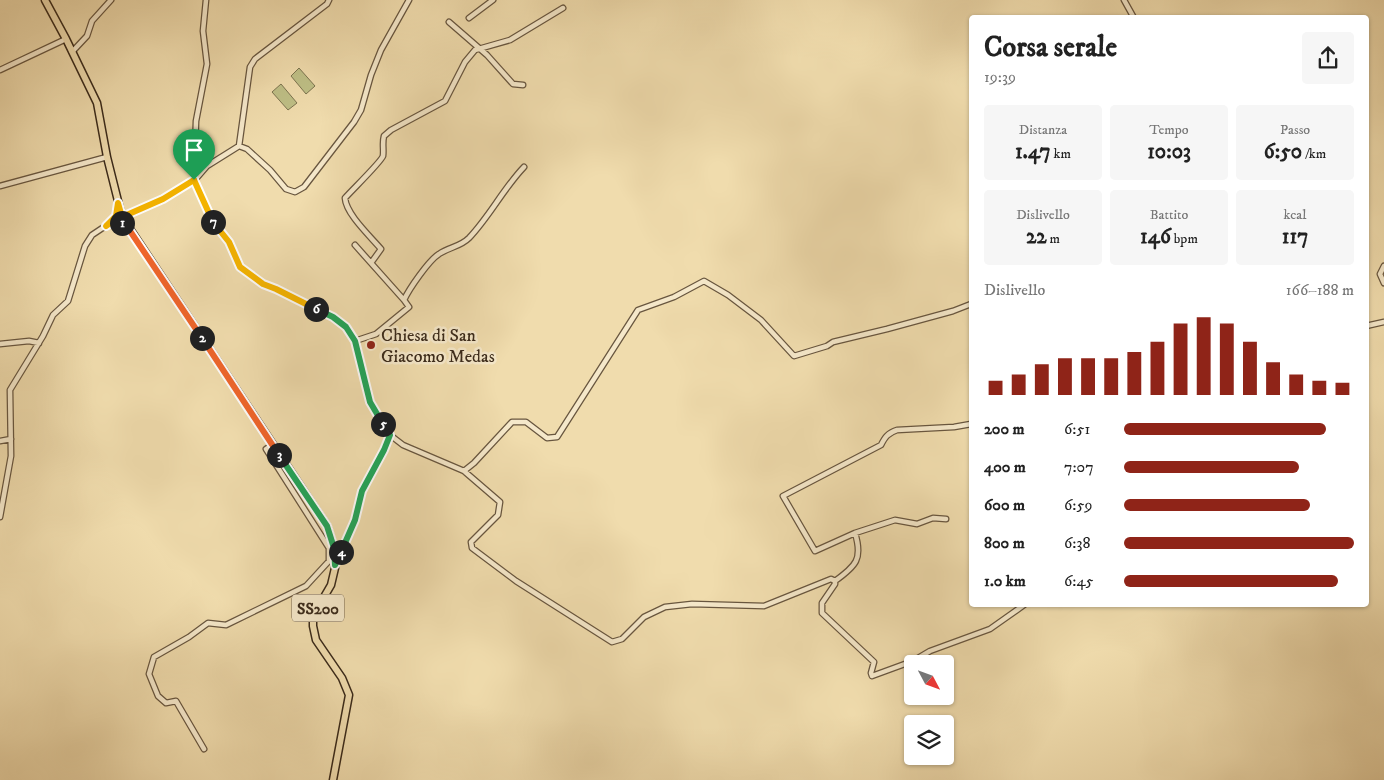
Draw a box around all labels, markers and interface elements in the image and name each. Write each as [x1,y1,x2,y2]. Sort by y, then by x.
text: Corsa serale [984,30,1117,65]
button: share [1302,32,1354,84]
text: 19:39 [984,67,1016,87]
text: Distanza [1019,121,1067,139]
text: Tempo [1149,121,1189,139]
text: Passo [1280,121,1310,139]
pin [173,129,215,180]
icon: arrive [180,136,208,164]
text: 1.47 [1015,139,1050,165]
text: 10:03 [1147,139,1191,165]
text: 6:50 [1264,139,1302,165]
text: km [1050,145,1071,163]
text: /km [1302,145,1326,163]
text: Dislivello [1016,206,1070,224]
text: Battito [1150,206,1188,224]
text: kcal [1284,206,1306,224]
pin: 1 [110,210,134,236]
pin: 7 [200,210,226,234]
text: 7 [210,213,217,231]
text: 1 [120,214,125,232]
text: 22 [1026,224,1047,250]
text: 146 [1140,224,1171,250]
text: 117 [1282,224,1308,250]
text: m [1047,230,1060,248]
text: bpm [1171,230,1198,248]
text: Dislivello [984,280,1045,300]
text: 166–188 m [1286,280,1354,300]
pin: 6 [304,296,328,322]
text: 6 [313,300,320,318]
place label: Chiesa di San Giacomo Medas [381,325,495,368]
pin: 2 [190,326,214,350]
text: 2 [199,329,206,347]
marker: Chiesa di San Giacomo Medas [365,339,377,351]
pin: 5 [370,412,396,436]
text: 5 [380,415,387,433]
text: 200 m [984,419,1025,439]
text: 6:51 [1064,419,1090,439]
pin: 3 [266,442,292,468]
text: 3 [277,446,282,464]
text: 400 m [984,457,1026,477]
text: 7:07 [1064,457,1094,477]
text: 600 m [984,495,1025,515]
text: 6:59 [1064,495,1092,515]
text: 800 m [984,533,1025,553]
text: 6:38 [1064,533,1090,553]
pin: 4 [328,540,354,564]
text: 4 [337,543,346,561]
text: 1.0 km [984,571,1026,591]
text: 6:45 [1064,571,1094,591]
road number: SS200 [292,594,344,622]
north arrow [904,655,954,705]
map controls [904,655,954,765]
button: layers [904,715,954,765]

